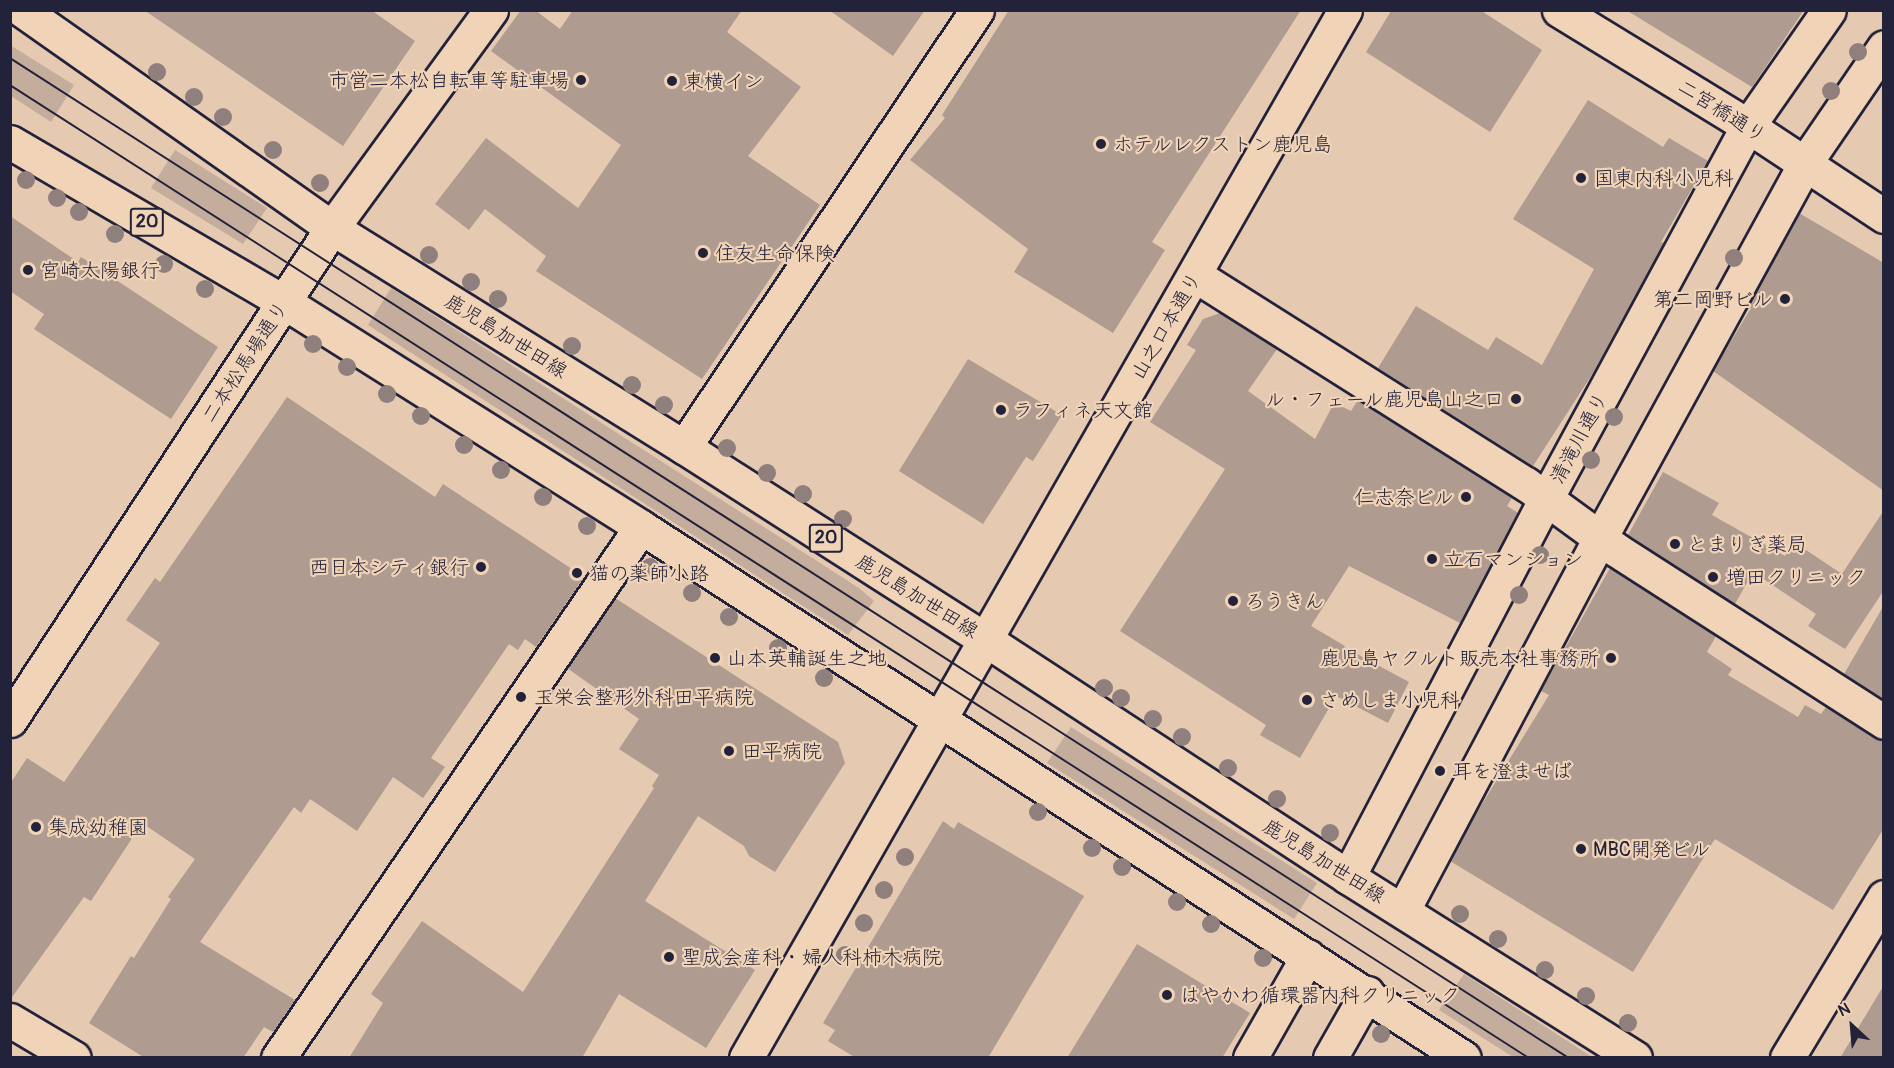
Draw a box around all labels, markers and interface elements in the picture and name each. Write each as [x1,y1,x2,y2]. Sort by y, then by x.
place label: 市営二本松自転車等駐車場 [329,68,569,92]
place label: 東横イン [684,69,764,93]
marker: 市営二本松自転車等駐車場 [574,73,588,87]
marker: 東横イン [665,74,679,88]
street label: 二宮橋通り [1673,74,1771,148]
place label: ホテルレクストン鹿児島 [1113,132,1333,156]
marker: ホテルレクストン鹿児島 [1094,137,1108,151]
place label: 国東内科小児科 [1594,166,1734,190]
marker: 国東内科小児科 [1572,169,1590,187]
road number: 20 [129,207,165,237]
place label: 住友生命保険 [715,241,835,265]
marker: 住友生命保険 [696,246,710,260]
place label: 宮崎太陽銀行 [40,258,160,282]
marker: 宮崎太陽銀行 [21,263,35,277]
street label: 山之口本通り [1126,268,1206,384]
place label: 第二岡野ビル [1653,287,1773,311]
street label: 鹿児島加世田線 [440,289,572,383]
marker: 第二岡野ビル [1778,292,1792,306]
street label: 二本松馬場通り [197,297,293,427]
place label: ル・フェール鹿児島山之口 [1264,387,1504,411]
street label: 清滝川通り [1545,388,1613,488]
marker: ル・フェール鹿児島山之口 [1509,392,1523,406]
place label: ラフィネ天文館 [1013,398,1153,422]
marker: ラフィネ天文館 [994,403,1008,417]
place label: 仁志奈ビル [1354,485,1454,509]
marker: 仁志奈ビル [1459,490,1473,504]
road number: 20 [808,523,844,553]
place label: とまりぎ薬局 [1687,532,1807,556]
marker: とまりぎ薬局 [1668,537,1682,551]
place label: 立石マンション [1444,547,1584,571]
street label: 鹿児島加世田線 [851,549,983,643]
marker: 立石マンション [1425,552,1439,566]
place label: 西日本シティ銀行 [309,555,469,579]
marker: 西日本シティ銀行 [474,560,488,574]
place label: 猫の薬師小路 [589,561,709,585]
place label: 増田クリニック [1726,565,1866,589]
marker: 猫の薬師小路 [570,566,584,580]
marker: 増田クリニック [1704,568,1722,586]
place label: ろうきん [1245,589,1325,613]
marker: ろうきん [1226,594,1240,608]
place label: 山本英輔誕生之地 [727,646,887,670]
place label: 鹿児島ヤクルト販売本社事務所 [1319,646,1599,670]
marker: 山本英輔誕生之地 [708,651,722,665]
marker: 鹿児島ヤクルト販売本社事務所 [1604,651,1618,665]
place label: 玉栄会整形外科田平病院 [534,685,754,709]
marker: 玉栄会整形外科田平病院 [512,688,530,706]
place label: さめしま小児科 [1320,688,1460,712]
marker: さめしま小児科 [1298,691,1316,709]
place label: 田平病院 [742,739,822,763]
marker: 田平病院 [720,742,738,760]
place label: 耳を澄ませば [1452,759,1572,783]
marker: 耳を澄ませば [1433,764,1447,778]
street label: 鹿児島加世田線 [1258,814,1390,908]
place label: 集成幼稚園 [48,815,148,839]
marker: 集成幼稚園 [29,820,43,834]
place label: MBC開発ビル [1593,837,1711,861]
marker: MBC開発ビル [1574,842,1588,856]
place label: 聖成会産科・婦人科柿木病院 [682,945,942,969]
marker: 聖成会産科・婦人科柿木病院 [660,948,678,966]
place label: はやかわ循環器内科クリニック [1180,983,1460,1007]
marker: はやかわ循環器内科クリニック [1158,986,1176,1004]
north arrow [1822,996,1882,1056]
text: N [1835,998,1853,1021]

